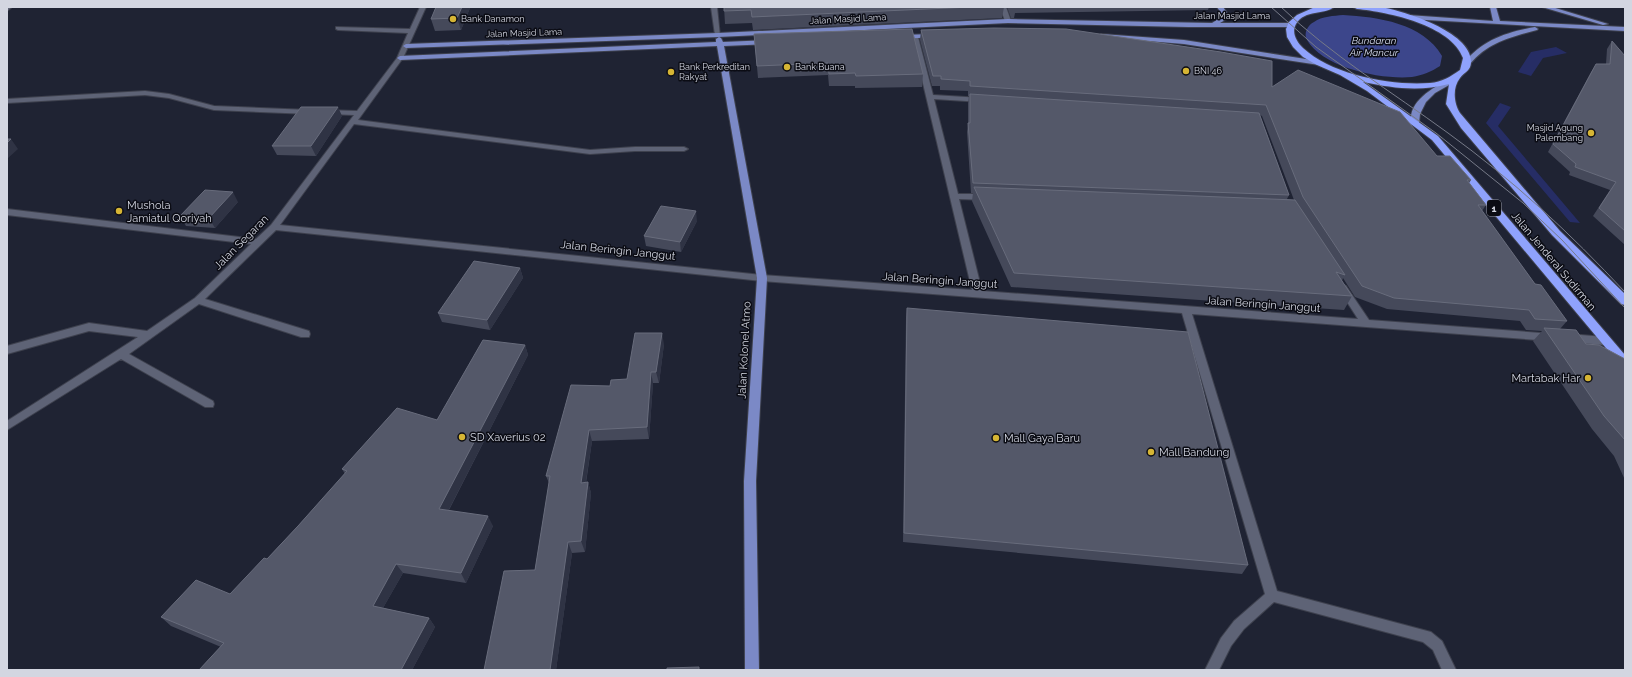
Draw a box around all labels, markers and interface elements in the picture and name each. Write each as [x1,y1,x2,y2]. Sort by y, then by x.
street label: Jalan Masjid Lama [1194,11,1270,21]
street label: Jalan Masjid Lama [810,12,886,26]
marker: Bank Danamon [448,14,458,24]
place label: Bank Danamon [461,14,525,24]
street label: Jalan Masjid Lama [486,27,562,39]
water label: Bundaran Air Mancur [1349,35,1399,58]
place label: Bank Perkreditan Rakyat [679,62,750,82]
marker: Bank Buana [782,62,792,72]
place label: Bank Buana [795,62,845,72]
marker: BNI 46 [1181,66,1191,76]
place label: BNI 46 [1194,66,1222,76]
marker: Bank Perkreditan Rakyat [666,67,676,77]
place label: Masjid Agung Palembang [1527,123,1583,143]
marker: Masjid Agung Palembang [1586,128,1596,138]
place label: Mushola Jamiatul Qoriyah [127,199,212,225]
road number: 1 [1487,200,1501,216]
marker: Mushola Jamiatul Qoriyah [114,206,124,216]
street label: Jalan Jenderal Sudirman [1509,209,1599,313]
street label: Jalan Segaran [211,212,271,272]
street label: Jalan Beringin Janggut [560,238,676,263]
street label: Jalan Beringin Janggut [882,270,998,291]
street label: Jalan Beringin Janggut [1205,294,1321,315]
street label: Jalan Kolonel Atmo [735,300,754,399]
place label: Martabak Har [1512,372,1580,385]
marker: Martabak Har [1583,373,1593,383]
place label: SD Xaverius 02 [470,431,546,444]
marker: SD Xaverius 02 [457,432,467,442]
place label: Mall Gaya Baru [1004,432,1080,445]
marker: Mall Gaya Baru [991,433,1001,443]
place label: Mall Bandung [1159,446,1229,459]
marker: Mall Bandung [1146,447,1156,457]

